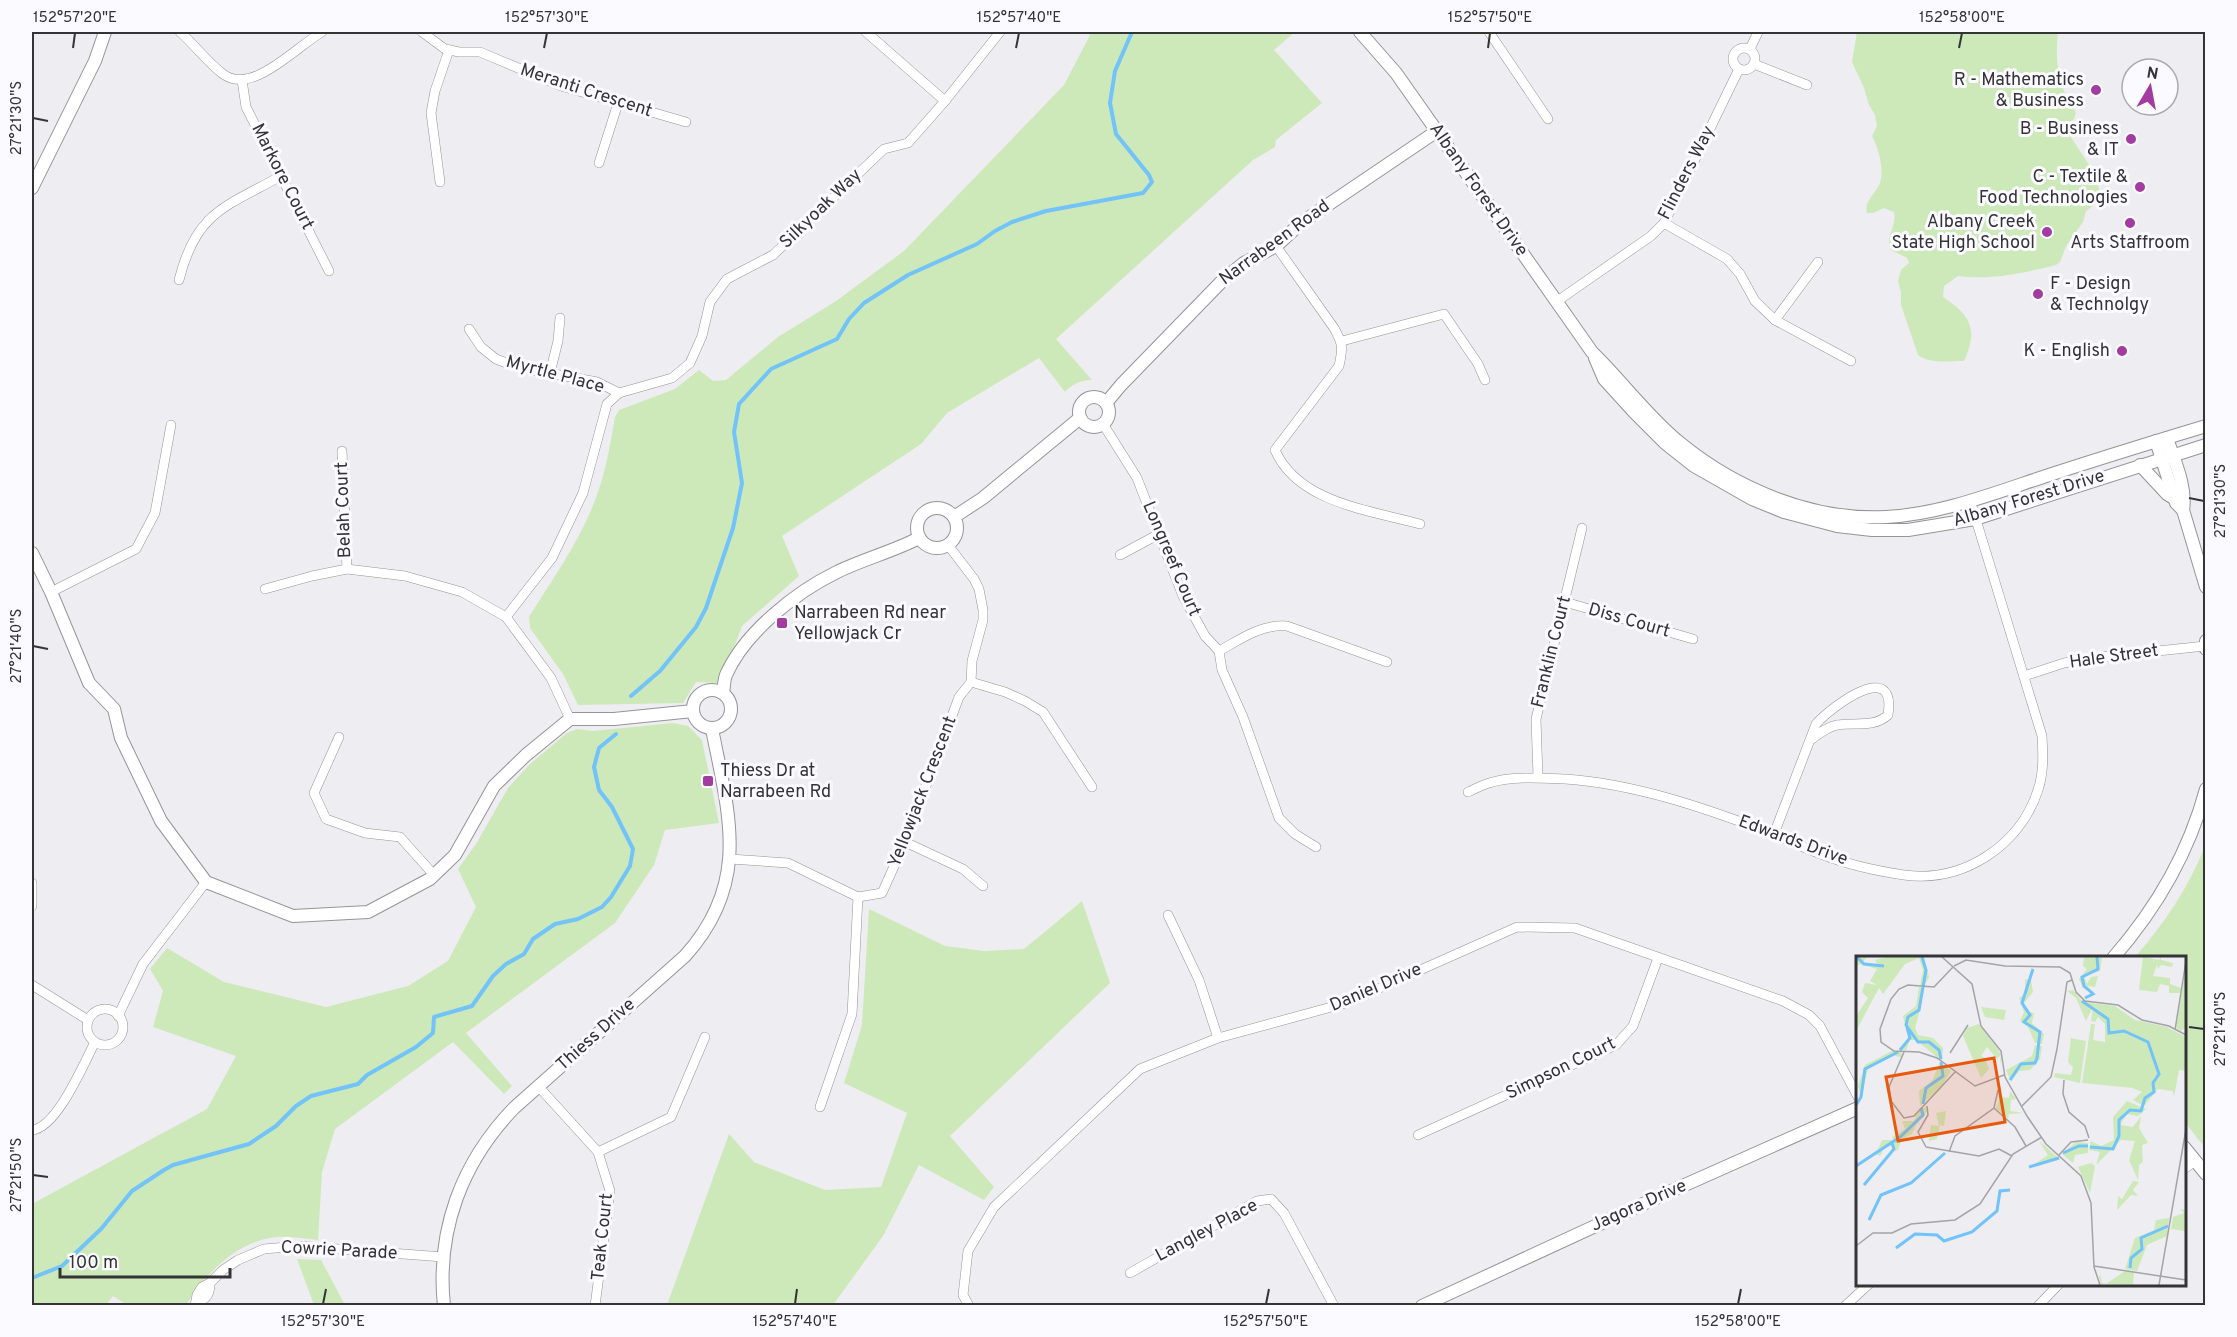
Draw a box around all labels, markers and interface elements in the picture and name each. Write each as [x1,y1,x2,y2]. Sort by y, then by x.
text: 152°57'20"E [33,9,117,28]
text: 152°57'30"E [505,9,589,28]
text: 152°57'40"E [977,9,1061,28]
text: 152°57'50"E [1448,9,1532,28]
text: 152°58'00"E [1919,9,2005,28]
north arrow [2120,57,2180,117]
street label: Meranti Crescent [517,59,655,123]
text: N [2145,63,2160,85]
place label: R - Mathematics & Business [1954,69,2084,113]
text: 27°21'30"S [8,81,27,155]
marker: R - Mathematics & Business [2089,83,2103,97]
place label: B - Business & IT [2020,118,2119,162]
street label: Albany Forest Drive [1423,119,1533,261]
street label: Markore Court [245,120,319,234]
street label: Flinders Way [1653,122,1721,224]
marker: B - Business & IT [2124,132,2138,146]
street label: Silkyoak Way [775,164,867,254]
place label: C - Textile & Food Technologies [1979,166,2128,210]
marker: C - Textile & Food Technologies [2133,180,2147,194]
street label: Narrabeen Road [1215,195,1335,291]
place label: Albany Creek State High School [1891,211,2035,255]
marker: Arts Staffroom [2123,216,2137,230]
marker: Albany Creek State High School [2040,225,2054,239]
place label: Arts Staffroom [2070,232,2190,255]
place label: F - Design & Technolgy [2050,273,2149,317]
marker: F - Design & Technolgy [2031,287,2045,301]
place label: K - English [2023,340,2110,363]
marker: K - English [2115,344,2129,358]
street label: Myrtle Place [503,351,607,399]
street label: Belah Court [331,461,357,559]
text: 27°21'30"S [2212,464,2231,538]
street label: Albany Forest Drive [1950,465,2108,533]
street label: Longreef Court [1136,498,1206,620]
street label: Franklin Court [1527,594,1577,710]
street label: Diss Court [1585,598,1673,644]
place label: Narrabeen Rd near Yellowjack Cr [794,602,946,646]
text: 27°21'40"S [8,609,27,683]
marker: Narrabeen Rd near Yellowjack Cr [775,616,789,630]
street label: Hale Street [2068,639,2160,675]
street label: Yellowjack Crescent [884,713,962,871]
place label: Thiess Dr at Narrabeen Rd [720,760,831,804]
marker: Thiess Dr at Narrabeen Rd [701,774,715,788]
street label: Edwards Drive [1735,811,1851,871]
inset map [1856,956,2186,1286]
street label: Daniel Drive [1327,958,1425,1018]
text: 27°21'40"S [2212,992,2231,1066]
street label: Thiess Drive [552,994,640,1076]
street label: Simpson Court [1502,1032,1620,1106]
text: 27°21'50"S [8,1138,27,1212]
street label: Jagora Drive [1587,1175,1691,1237]
street label: Teak Court [587,1192,619,1282]
street label: Langley Place [1152,1194,1262,1268]
street label: Cowrie Parade [280,1236,398,1266]
scale bar [60,1241,230,1279]
text: 100 m [69,1252,118,1275]
text: 152°57'30"E [281,1313,365,1332]
text: 152°57'40"E [753,1313,837,1332]
text: 152°57'50"E [1224,1313,1308,1332]
text: 152°58'00"E [1695,1313,1781,1332]

